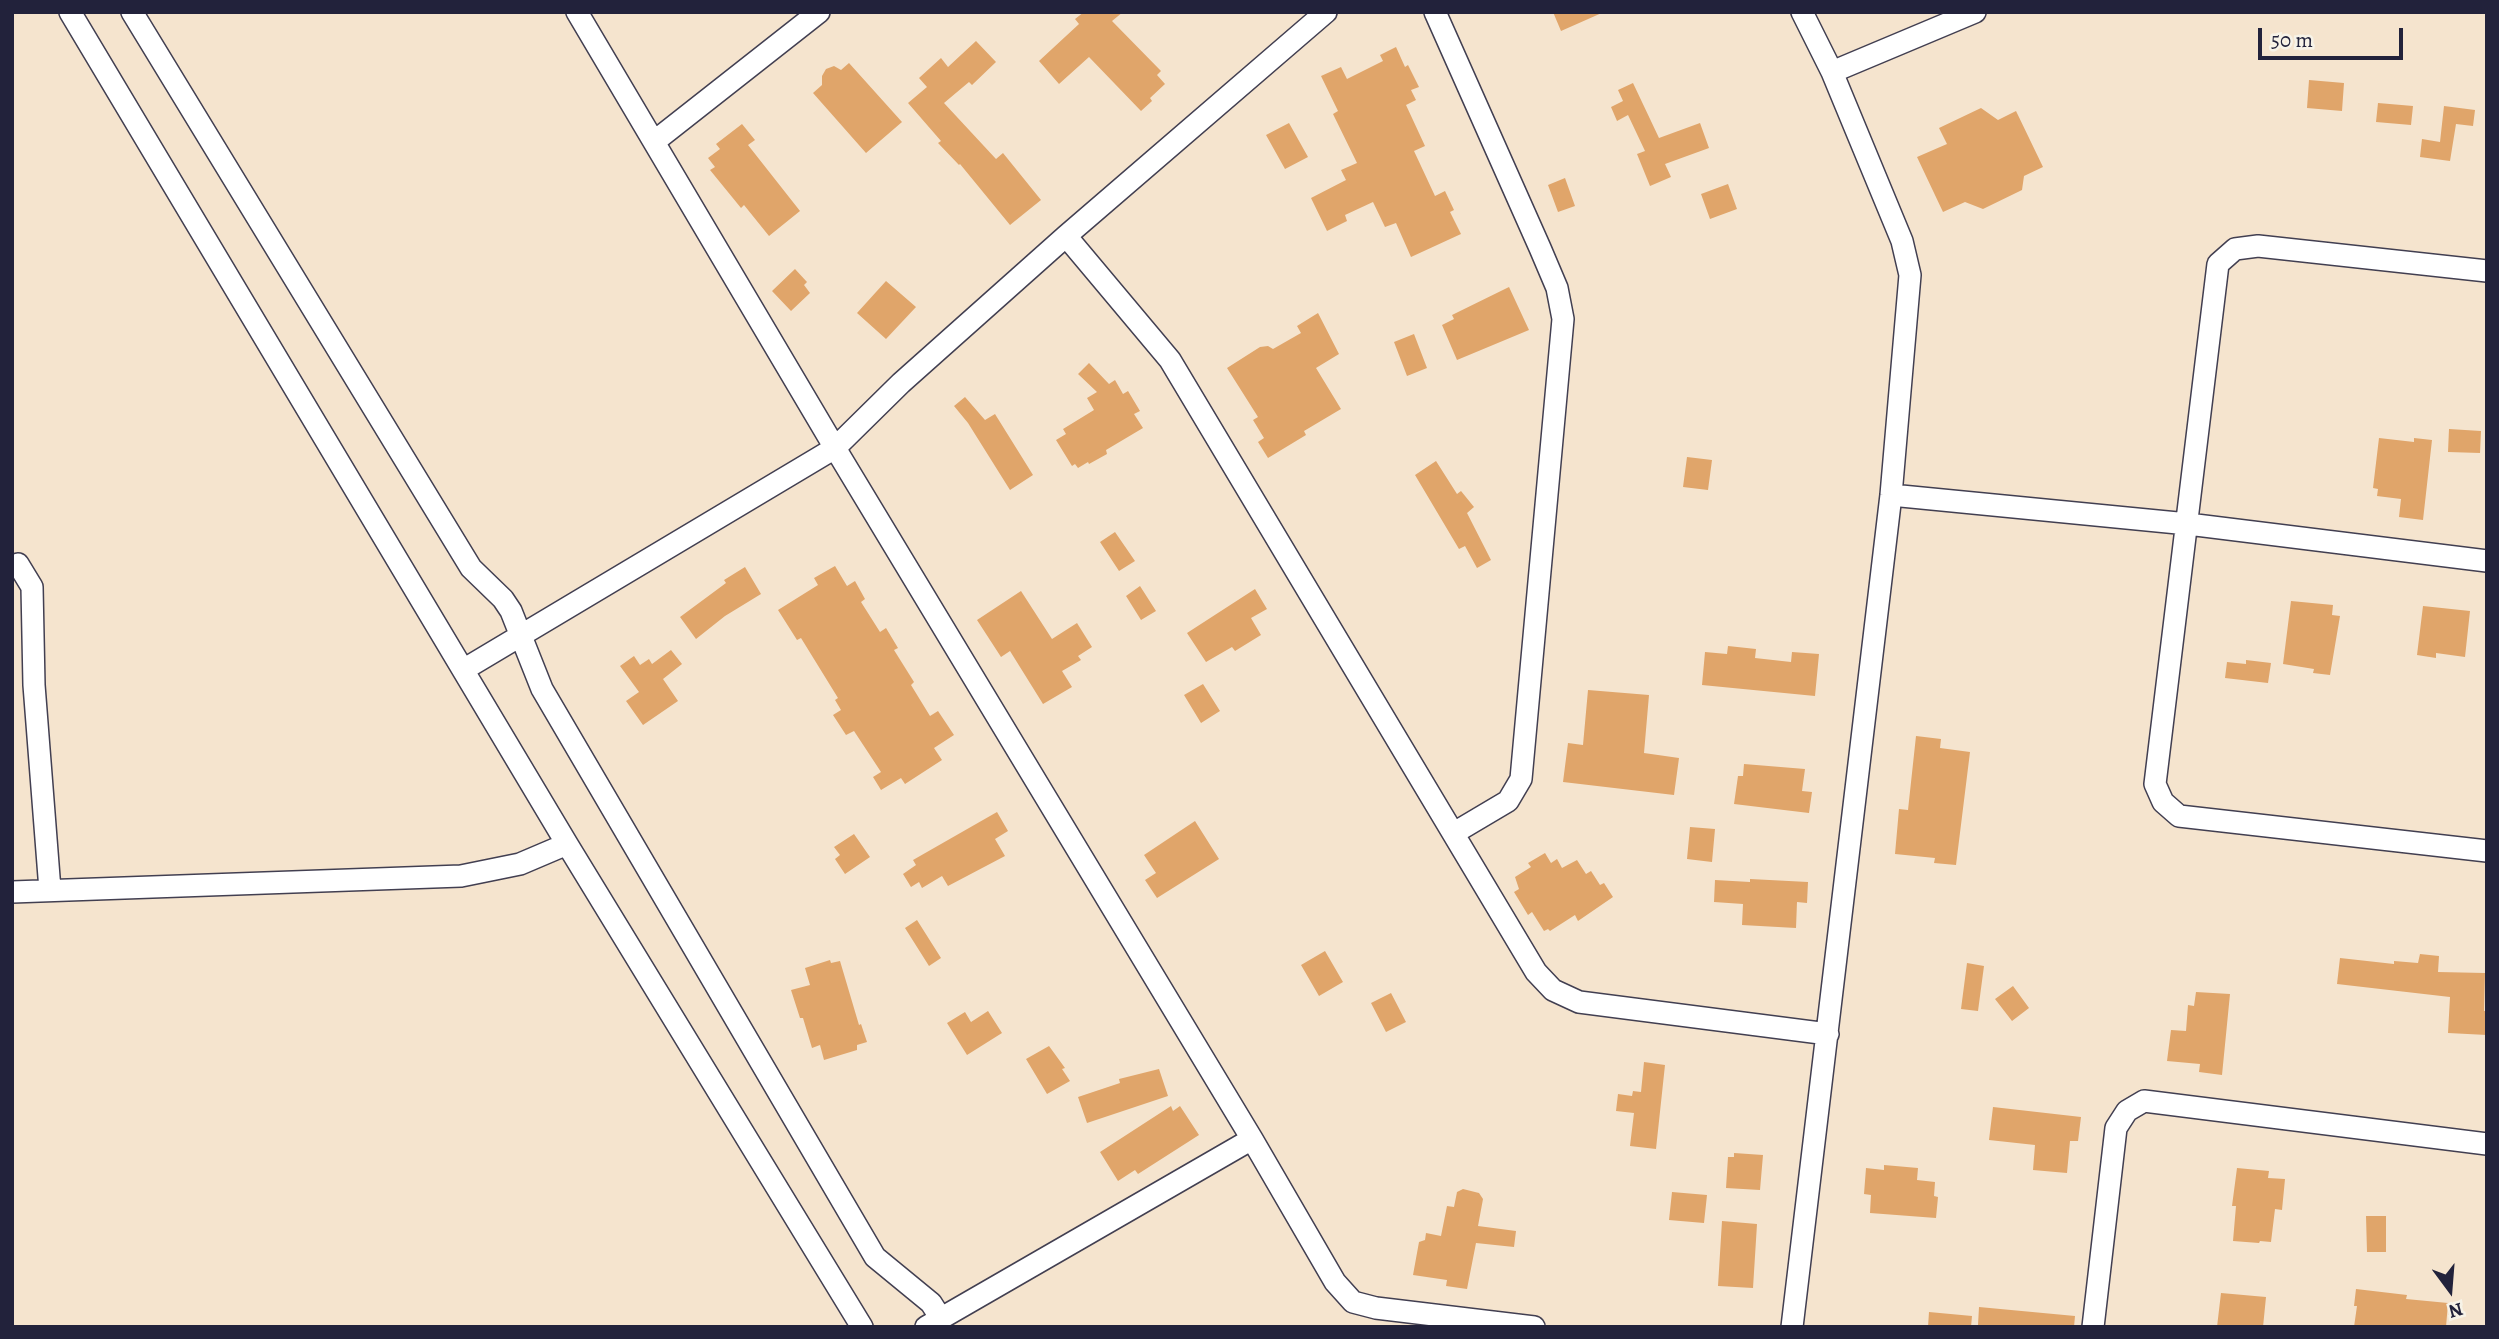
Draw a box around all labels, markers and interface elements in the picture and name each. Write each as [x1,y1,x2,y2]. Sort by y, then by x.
scale bar [2261,14,2406,58]
text: 50 m [2271,26,2313,54]
north arrow [2415,1255,2485,1325]
text: N [2446,1296,2466,1325]

